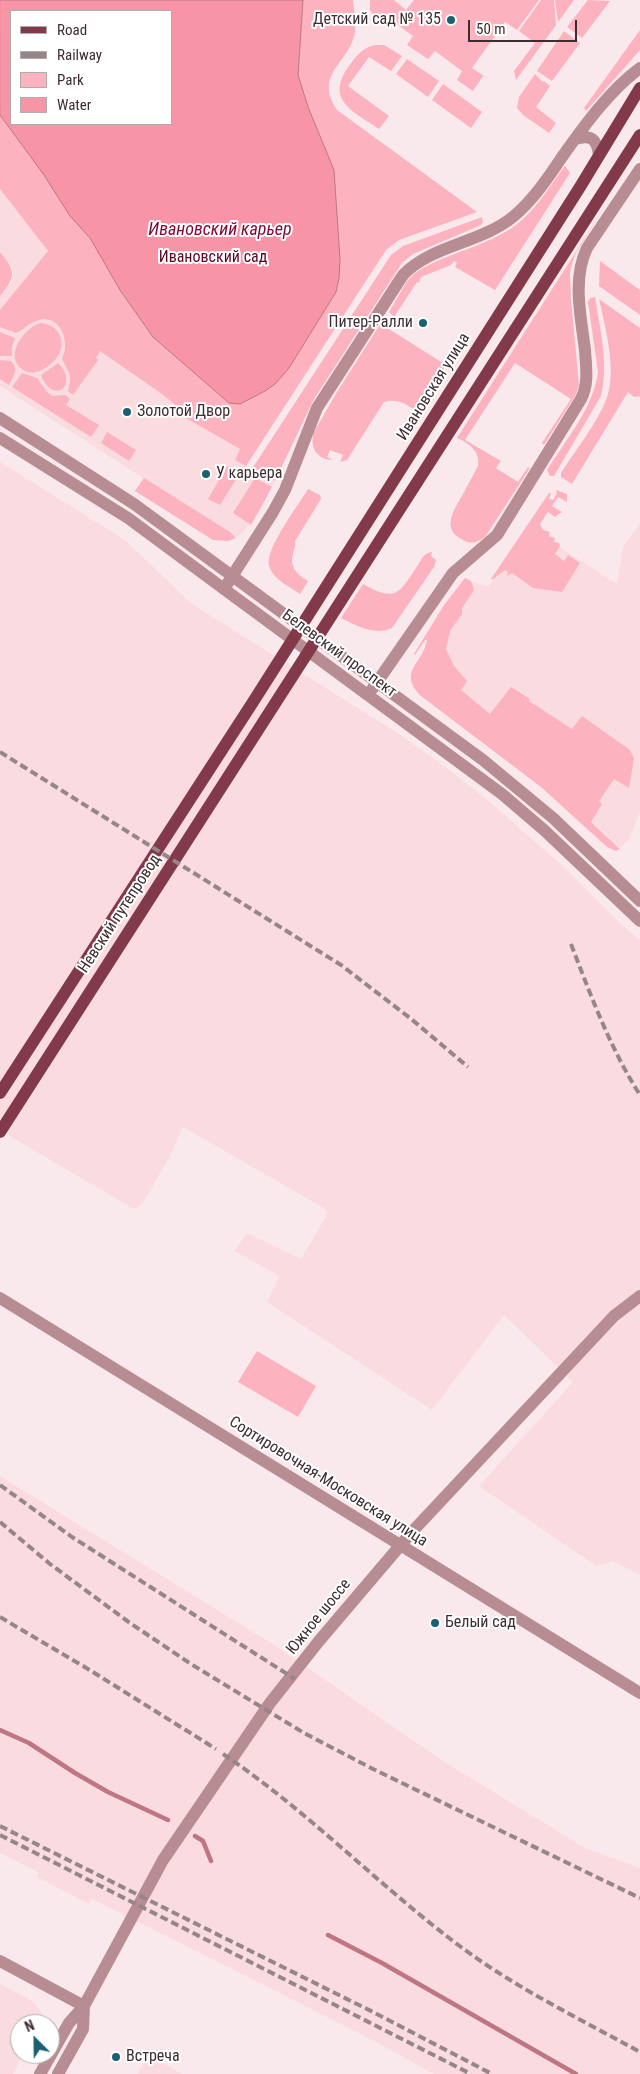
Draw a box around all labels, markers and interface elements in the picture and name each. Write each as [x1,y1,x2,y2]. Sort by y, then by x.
legend [10,10,172,125]
place label: Детский сад № 135 [313,10,441,30]
scale bar [470,10,579,42]
marker: Детский сад № 135 [445,14,457,26]
text: 50 m [476,20,506,38]
text: Road [57,21,87,39]
text: Railway [57,46,102,64]
text: Park [57,71,84,89]
text: Water [57,96,91,114]
water label: Ивановский карьер [148,219,292,241]
park label: Ивановский сад [159,248,267,268]
place label: Питер-Ралли [328,313,413,333]
marker: Питер-Ралли [417,317,429,329]
street label: Ивановская улица [393,330,475,444]
place label: Золотой Двор [137,402,230,422]
marker: Золотой Двор [121,406,133,418]
place label: У карьера [216,464,282,484]
marker: У карьера [200,468,212,480]
street label: Белевский проспект [278,606,400,702]
street label: Невский путепровод [75,851,165,977]
street label: Сортировочная-Московская улица [225,1413,431,1551]
street label: Южное шоссе [283,1575,355,1659]
place label: Белый сад [445,1613,516,1633]
marker: Белый сад [429,1617,441,1629]
north arrow [10,2014,60,2064]
text: N [22,2017,37,2035]
place label: Встреча [126,2047,180,2067]
marker: Встреча [110,2051,122,2063]

